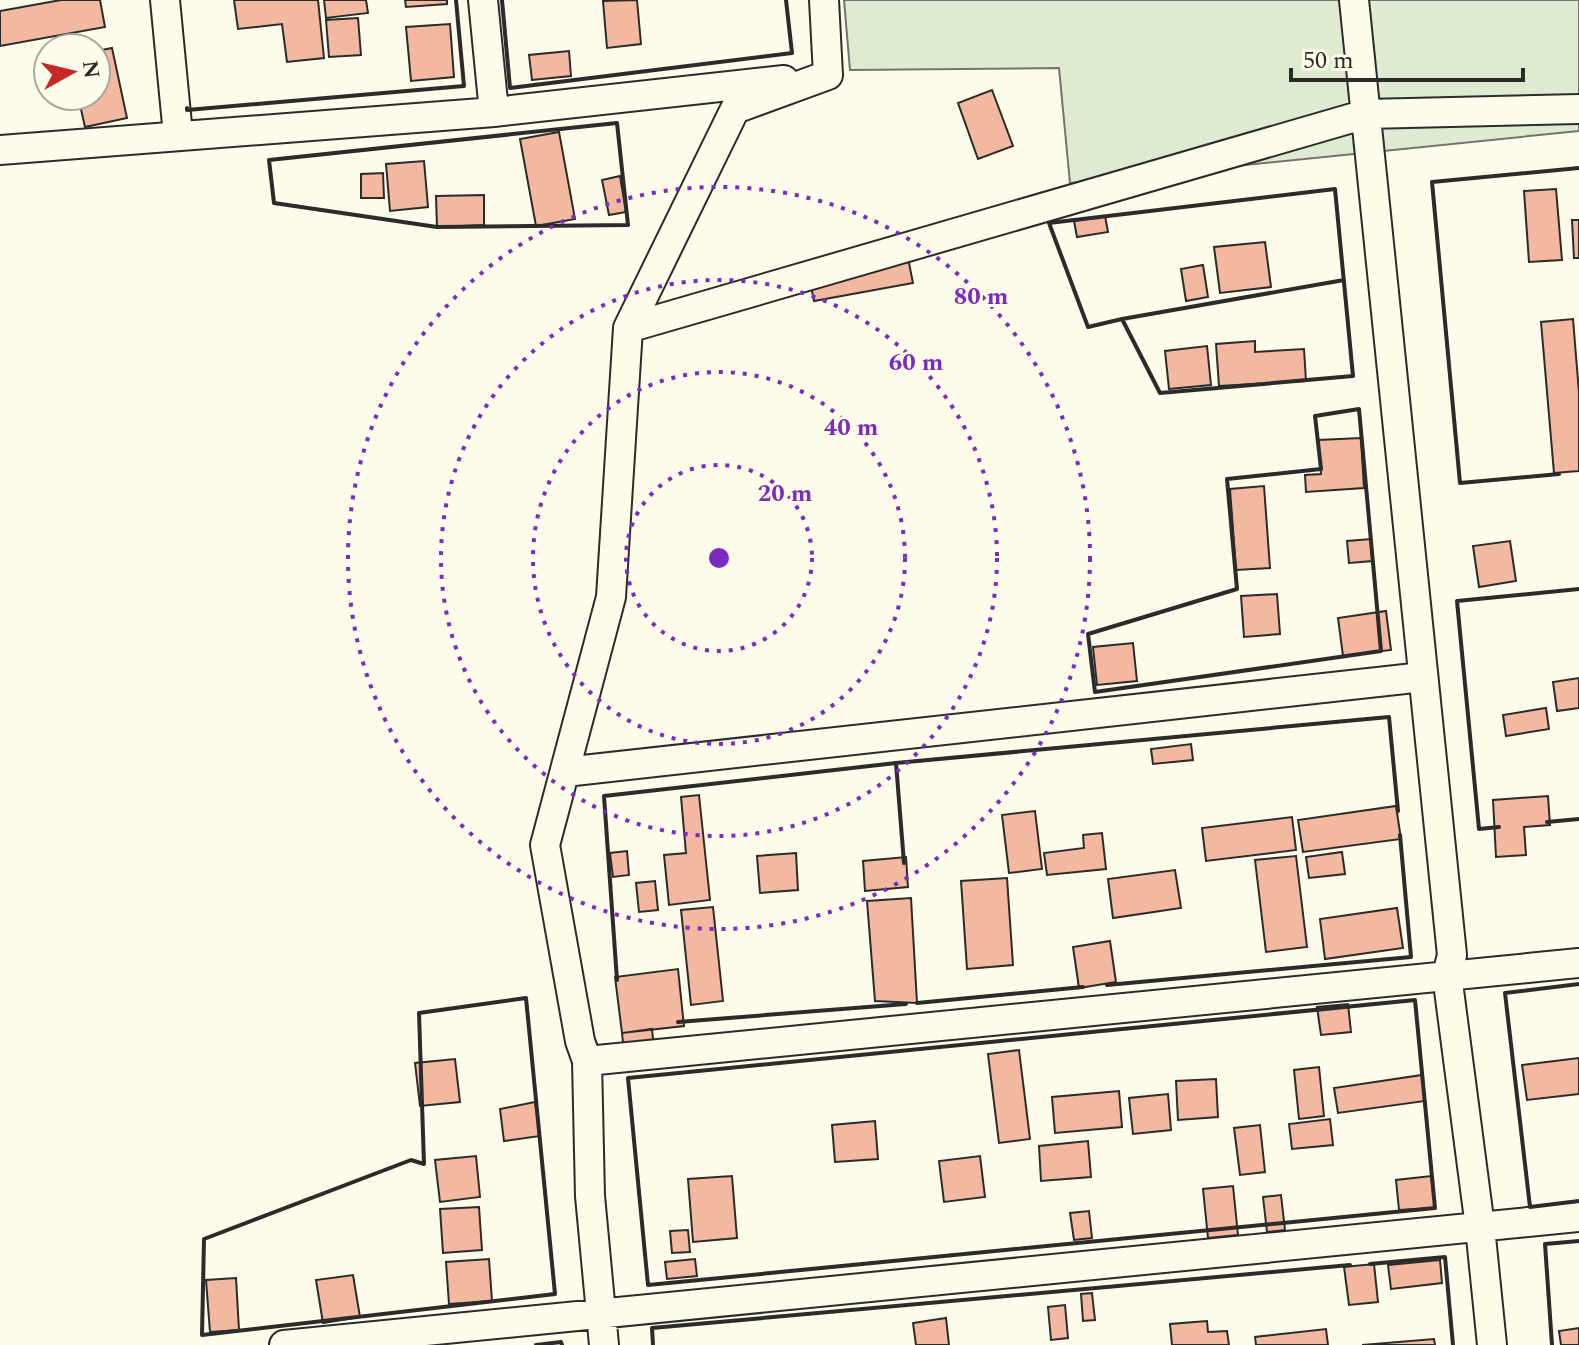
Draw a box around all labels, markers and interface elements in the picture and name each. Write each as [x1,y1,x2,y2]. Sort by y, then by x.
north arrow [32,32,112,112]
scale bar [1291,32,1523,82]
text: 50 m [1303,43,1354,79]
text: N [73,58,108,81]
text: 80 m [954,279,1009,315]
text: 60 m [889,345,944,381]
text: 40 m [824,410,879,446]
text: 20 m [758,476,813,512]
centre of rings [705,544,733,572]

